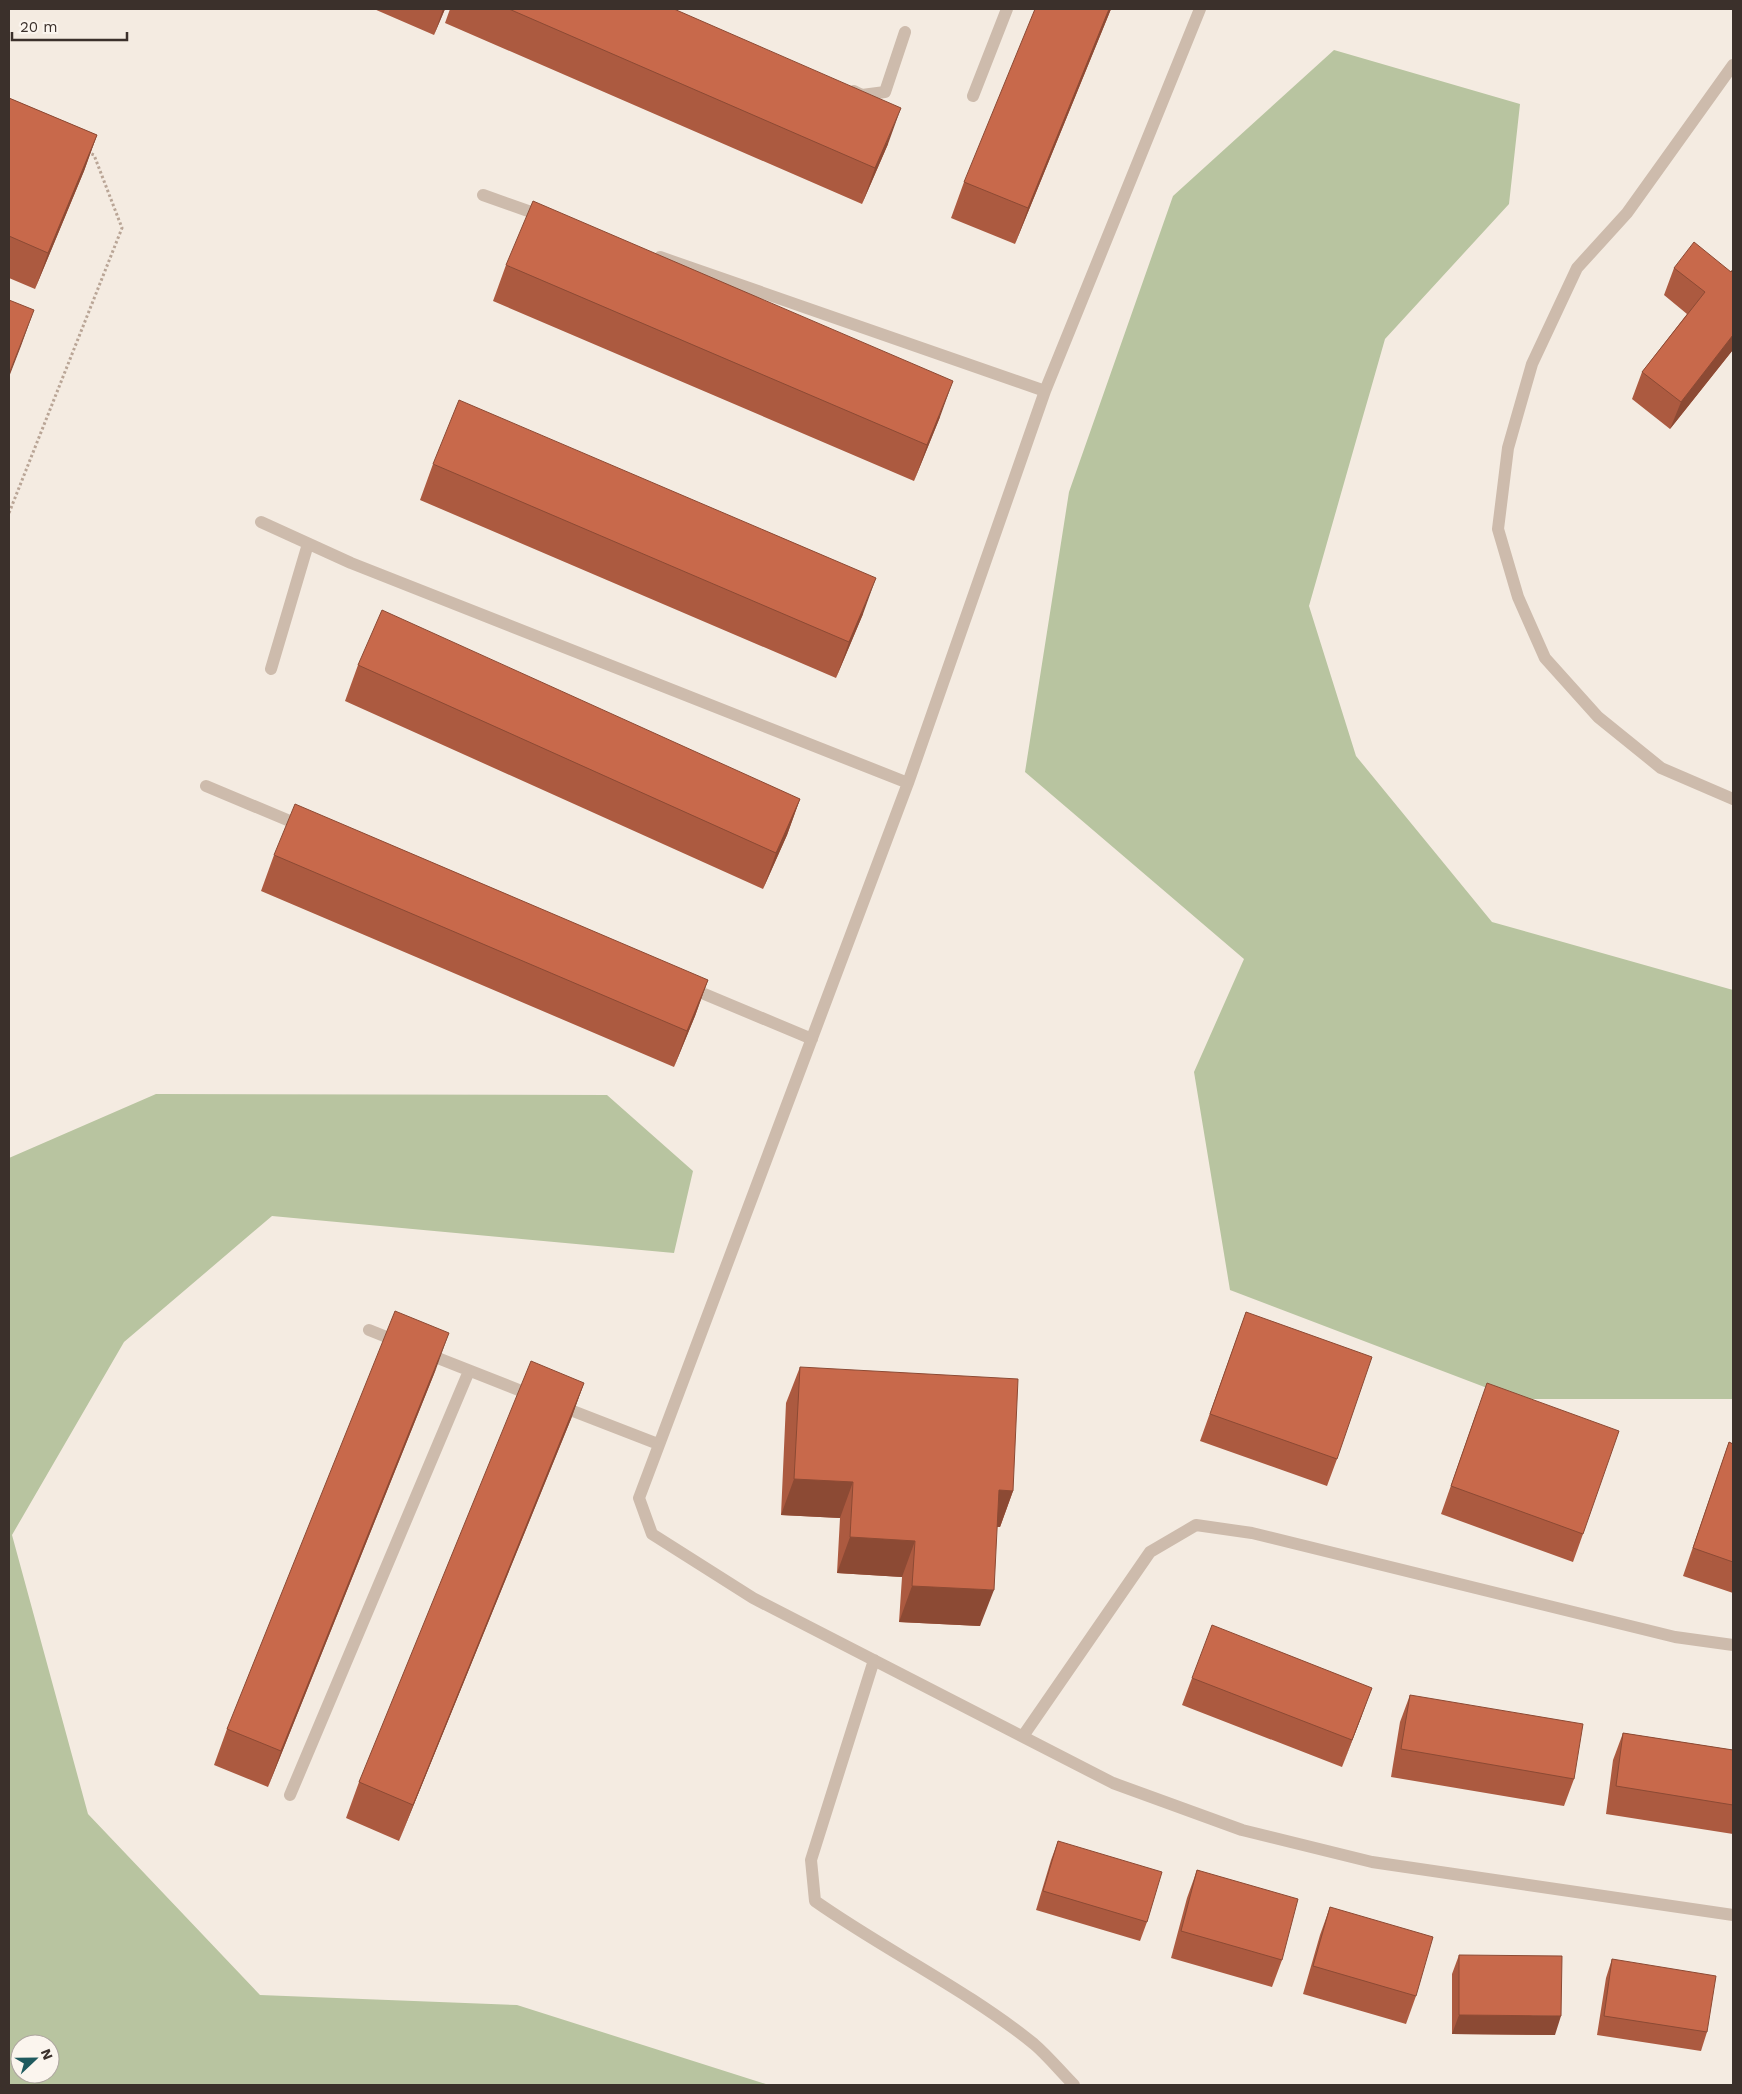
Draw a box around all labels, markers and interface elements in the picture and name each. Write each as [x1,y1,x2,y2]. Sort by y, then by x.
scale bar [12,10,128,42]
text: 20 m [20,18,58,36]
north arrow [10,2034,60,2084]
text: N [38,2046,56,2062]

